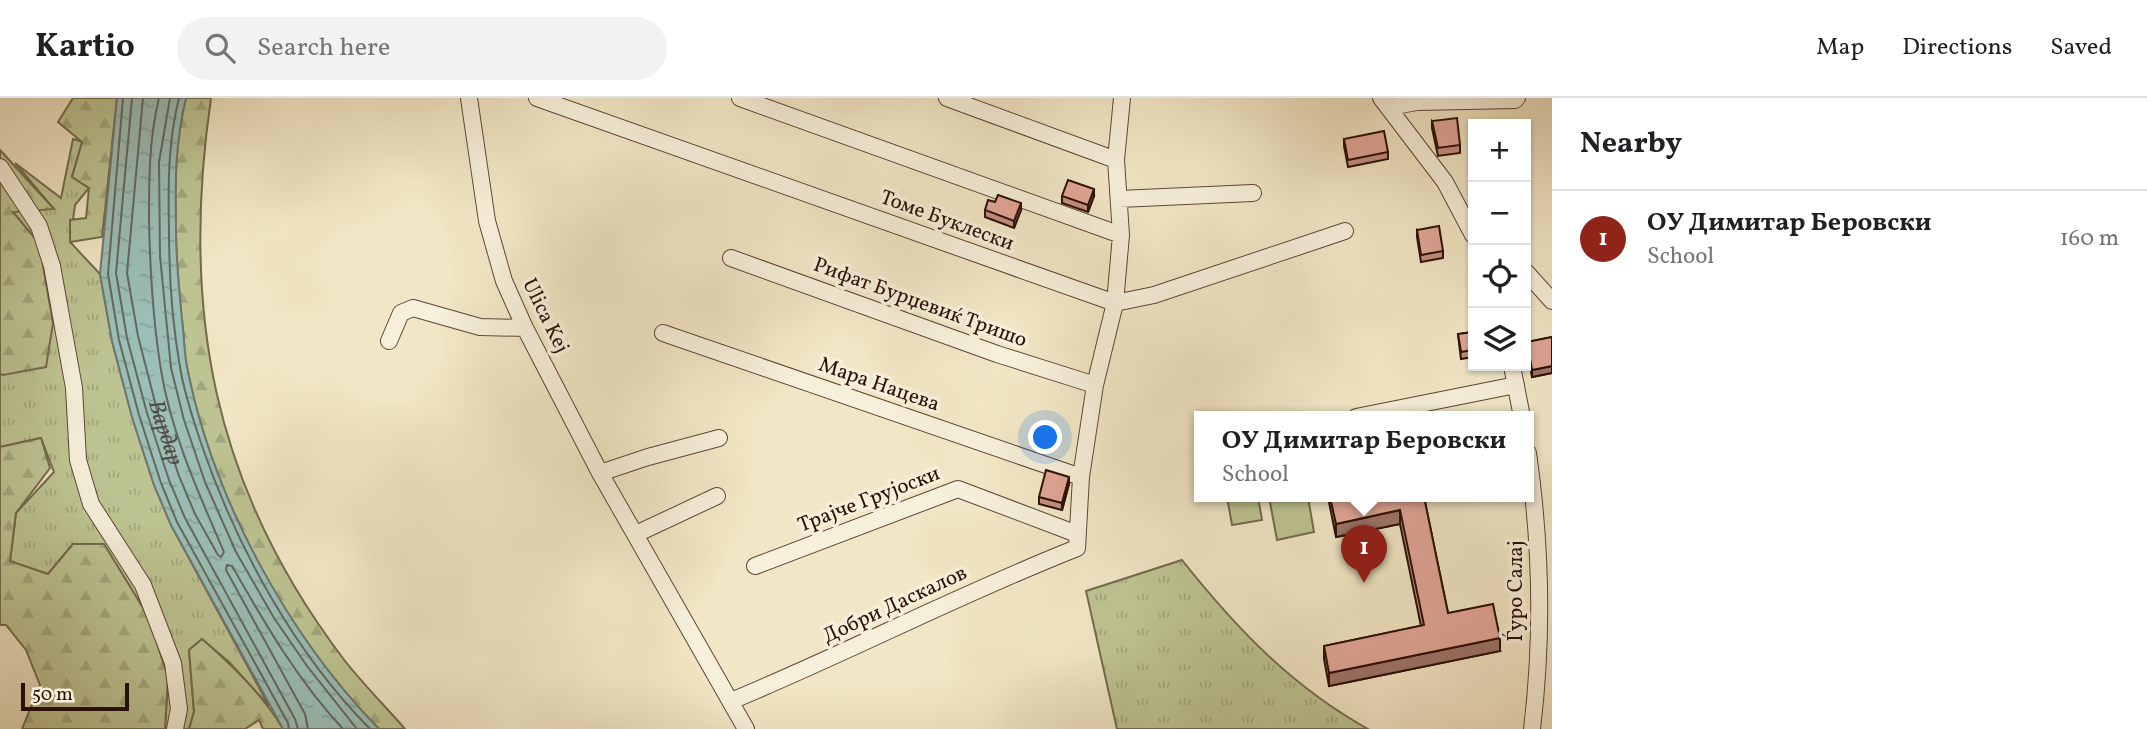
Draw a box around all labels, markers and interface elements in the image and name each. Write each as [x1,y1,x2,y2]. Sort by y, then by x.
search box [177,17,667,80]
text: Kartio [35,25,135,71]
icon: search [201,29,239,67]
text: Search here [257,30,390,66]
text: Map [1816,31,1864,65]
text: Directions [1902,31,2012,65]
text: Saved [2050,31,2112,65]
map controls [1468,119,1531,371]
button: + [1468,119,1531,182]
text: Nearby [1580,123,1682,165]
button: − [1468,182,1531,245]
street label: Томе Буклески [876,183,1018,259]
text: ОУ Димитар Беровски [1647,205,1932,241]
text: 1 [1598,223,1608,255]
text: 160 m [2060,223,2119,255]
text: School [1647,241,1714,273]
button: locate [1468,245,1531,308]
street label: Рифат Бурџевиќ Тришо [809,251,1031,355]
street label: Ulica Kej [514,274,576,358]
button: layers [1468,308,1531,371]
street label: Мара Нацева [815,351,943,419]
water label: Вардар [139,397,190,470]
popup [1194,411,1534,502]
your location [1028,420,1062,454]
text: ОУ Димитар Беровски [1222,423,1506,459]
street label: Трајче Грујоски [794,459,944,540]
text: School [1222,459,1289,491]
pin: 1 [1341,525,1387,583]
street label: Ѓуро Салај [1502,540,1531,642]
street label: Добри Даскалов [818,559,972,651]
scale bar [21,680,130,712]
text: 50 m [32,682,73,708]

